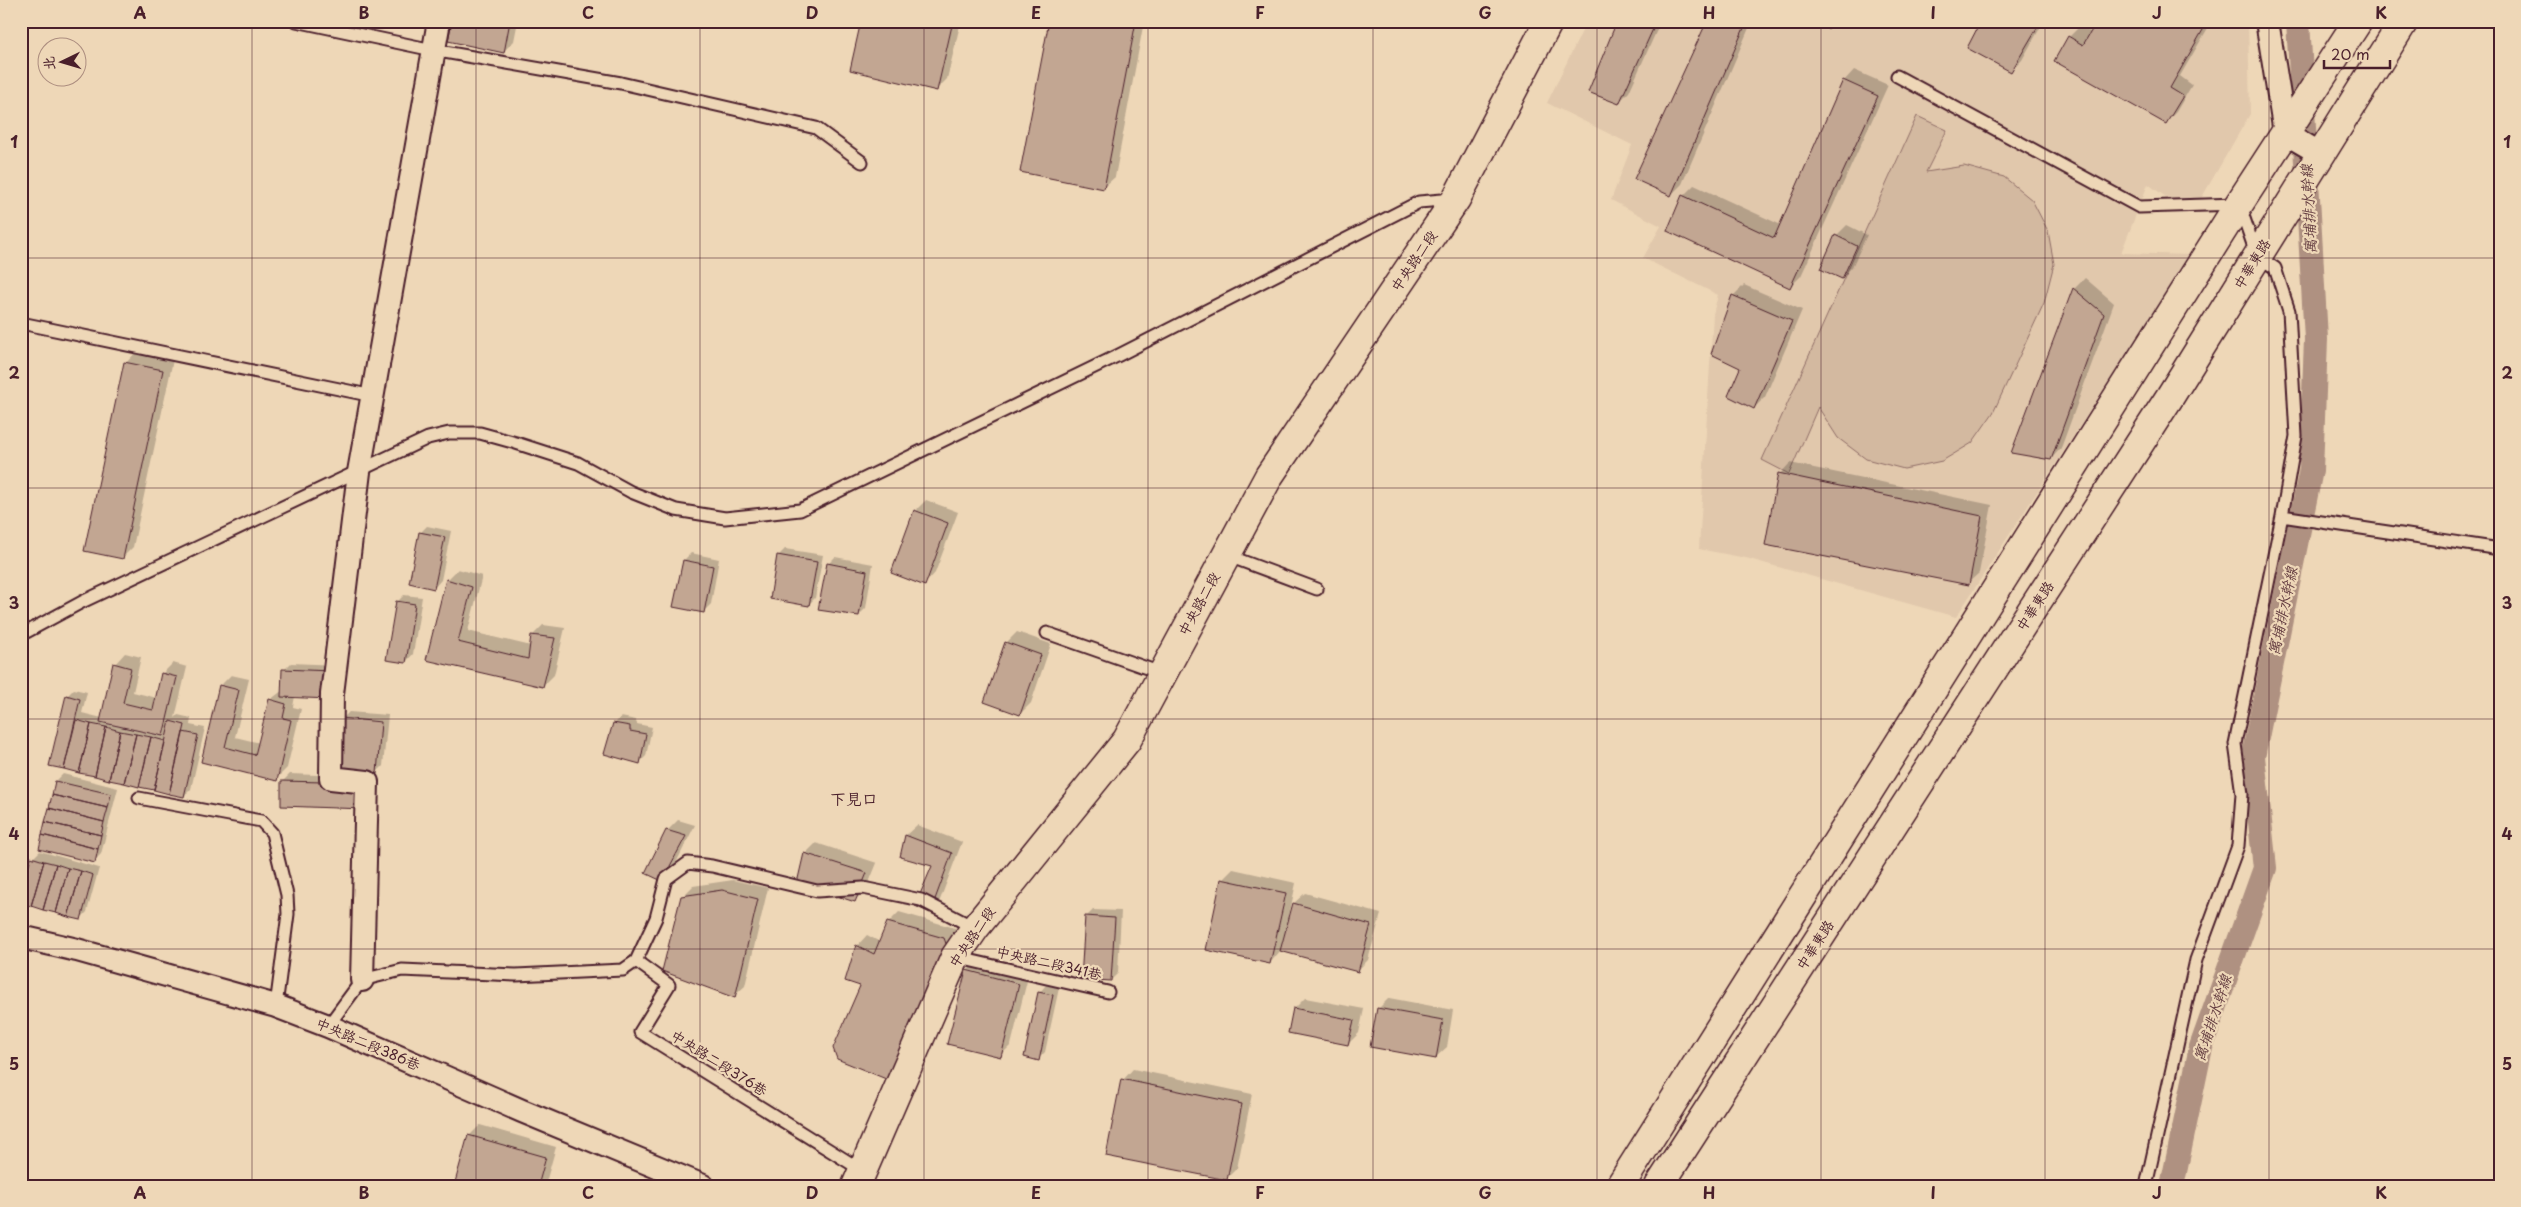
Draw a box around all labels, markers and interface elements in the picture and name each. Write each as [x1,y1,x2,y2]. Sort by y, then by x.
text: A [134,0,147,24]
text: B [359,0,370,24]
text: C [582,0,594,24]
text: D [806,0,818,24]
text: E [1031,0,1041,24]
text: F [1255,0,1265,24]
text: G [1478,0,1492,24]
text: H [1703,0,1715,24]
text: I [1930,0,1936,24]
text: J [2152,0,2162,24]
text: K [2375,0,2387,24]
north arrow [38,38,88,88]
scale bar [2324,38,2390,70]
text: 20 m [2331,42,2370,65]
text: 北 [37,55,60,71]
text: 1 [10,129,18,153]
text: 1 [2503,129,2511,153]
water label: 寓埔排水幹線 [2294,163,2321,255]
street label: 中央路二段 [1385,226,1442,296]
street label: 中華東路 [2228,234,2275,293]
text: 2 [8,360,20,384]
text: 2 [2501,360,2513,384]
water label: 寓埔排水幹線 [2261,563,2302,657]
street label: 中央路二段 [1172,568,1225,639]
street label: 中華東路 [2011,577,2059,635]
text: 3 [9,590,19,614]
text: 3 [2502,590,2512,614]
district label: 下見口 [830,786,878,810]
text: 4 [9,821,20,845]
text: 4 [2502,821,2513,845]
street label: 中央路二段 [943,902,1000,972]
street label: 中華東路 [1791,916,1839,974]
street label: 中央路二段341巷 [994,940,1105,985]
water label: 寓埔排水幹線 [2187,970,2237,1064]
street label: 中央路二段386巷 [313,1012,424,1075]
street label: 中央路二段376巷 [667,1024,772,1101]
text: 5 [9,1051,19,1075]
text: 5 [2502,1051,2512,1075]
text: A [134,1180,147,1204]
text: B [359,1180,370,1204]
text: C [582,1180,594,1204]
text: D [806,1180,818,1204]
text: E [1031,1180,1041,1204]
text: F [1255,1180,1265,1204]
text: G [1478,1180,1492,1204]
text: H [1703,1180,1715,1204]
text: I [1930,1180,1936,1204]
text: J [2152,1180,2162,1204]
text: K [2375,1180,2387,1204]

